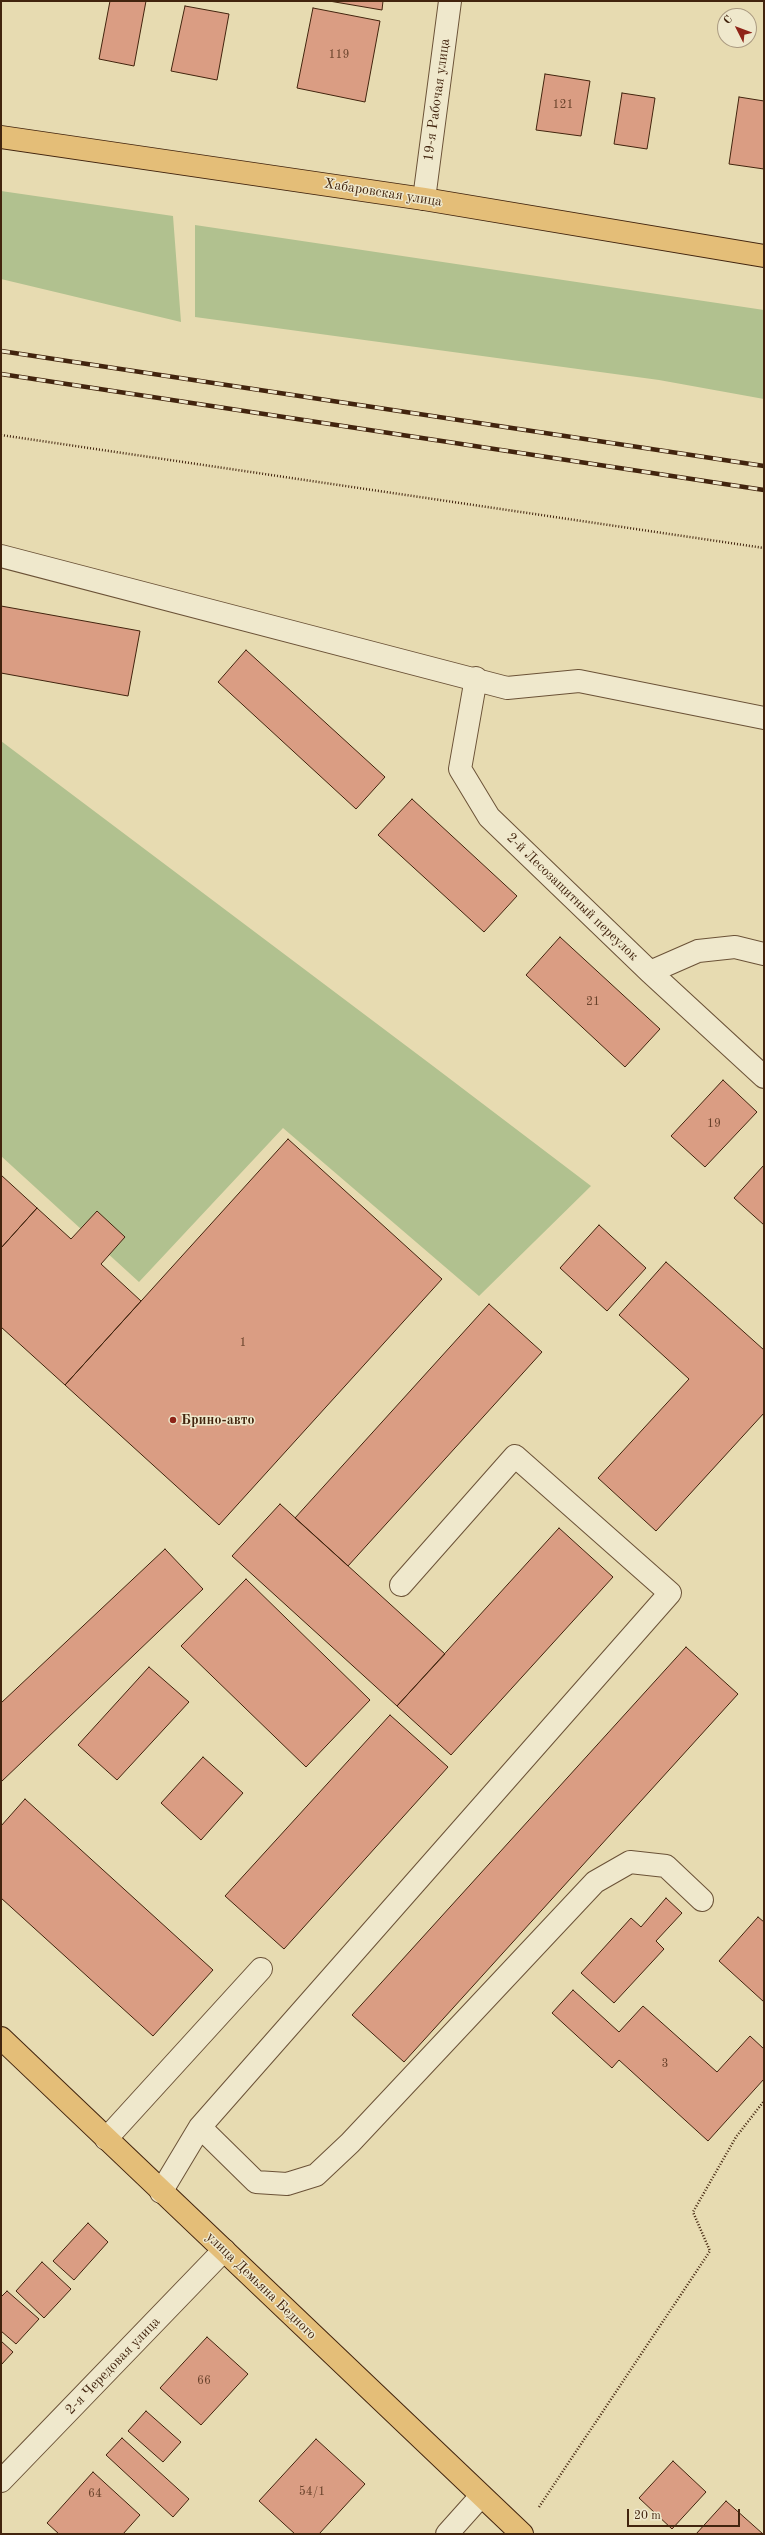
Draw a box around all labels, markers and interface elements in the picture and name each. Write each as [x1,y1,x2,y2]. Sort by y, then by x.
north arrow [717,8,757,48]
text: С [722,14,735,27]
street label: 19-я Рабочая улица [420,37,454,163]
house number: 119 [329,48,349,62]
house number: 121 [553,98,573,112]
street label: Хабаровская улица [323,175,443,211]
street label: 2-й Лесозащитный переулок [503,830,641,964]
house number: 21 [586,995,600,1009]
house number: 19 [707,1117,721,1131]
house number: 1 [240,1336,246,1350]
place label: Брино-авто [181,1412,255,1428]
marker: Брино-авто [168,1415,178,1425]
house number: 3 [662,2057,668,2071]
street label: улица Демьяна Бедного [202,2229,320,2343]
street label: 2-я Чередовая улица [62,2314,164,2418]
house number: 66 [197,2374,211,2388]
house number: 54/1 [299,2485,325,2499]
house number: 64 [88,2487,102,2501]
scale bar [629,2501,742,2527]
text: 20 m [634,2510,661,2522]

